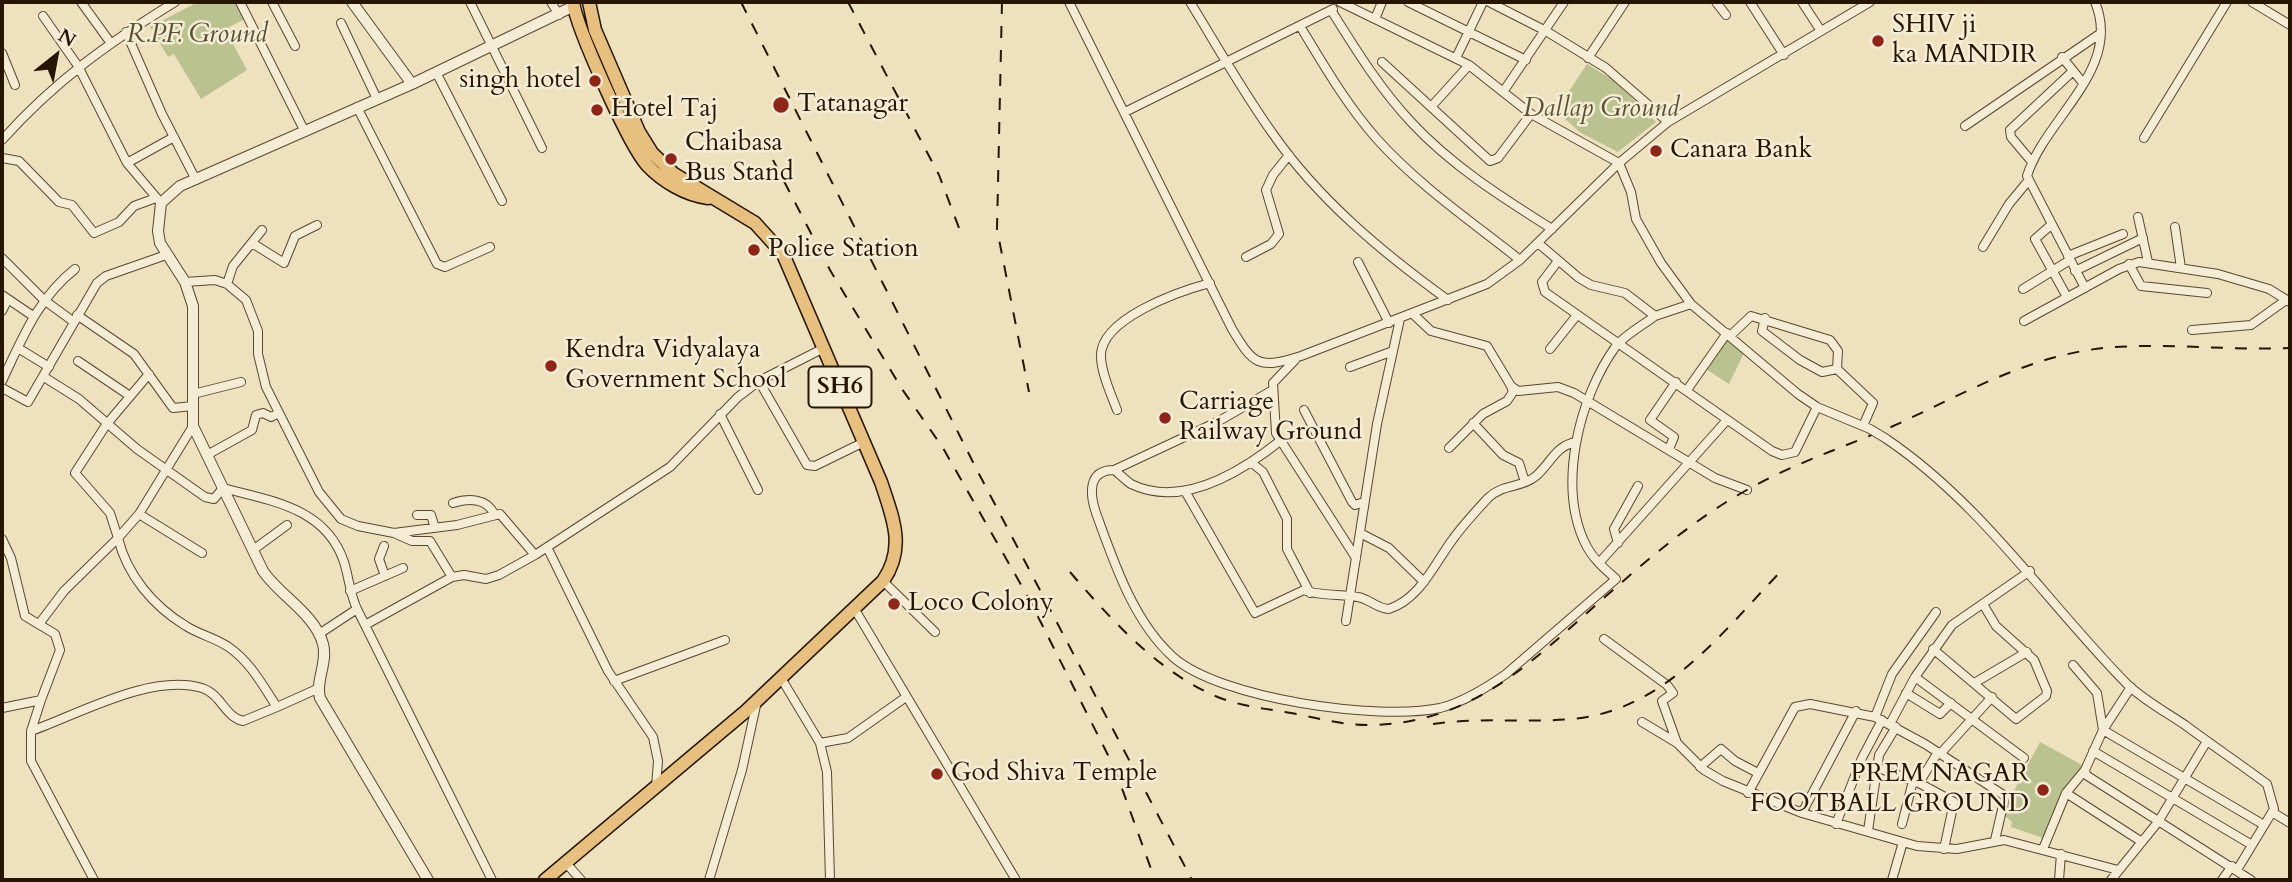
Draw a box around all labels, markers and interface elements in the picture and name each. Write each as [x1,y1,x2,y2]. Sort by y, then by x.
place label: SHIV ji ka MANDIR [1892,10,2037,72]
park label: R.P.F. Ground [127,20,267,52]
north arrow [21,21,91,91]
text: N [53,23,81,53]
marker: SHIV ji ka MANDIR [1870,33,1886,49]
place label: singh hotel [459,65,581,97]
marker: singh hotel [587,73,603,89]
place label: Tatanagar [797,89,908,121]
place label: Hotel Taj [611,94,718,126]
park label: Dallap Ground [1523,94,1679,126]
marker: Tatanagar [771,95,791,115]
marker: Hotel Taj [589,102,605,118]
place label: Chaibasa Bus Stand [685,128,794,190]
place label: Canara Bank [1670,135,1812,167]
marker: Canara Bank [1648,143,1664,159]
marker: Chaibasa Bus Stand [663,151,679,167]
place label: Police Station [768,234,919,266]
marker: Police Station [746,242,762,258]
place label: Kendra Vidyalaya Government School [565,335,786,396]
marker: Kendra Vidyalaya Government School [543,358,559,374]
road number: SH6 [808,366,872,408]
place label: Carriage Railway Ground [1179,387,1362,448]
marker: Carriage Railway Ground [1157,410,1173,426]
place label: Loco Colony [908,588,1054,620]
marker: Loco Colony [886,596,902,612]
place label: God Shiva Temple [951,758,1158,790]
place label: PREM NAGAR FOOTBALL GROUND [1750,759,2029,820]
marker: God Shiva Temple [929,766,945,782]
marker: PREM NAGAR FOOTBALL GROUND [2035,782,2051,798]

